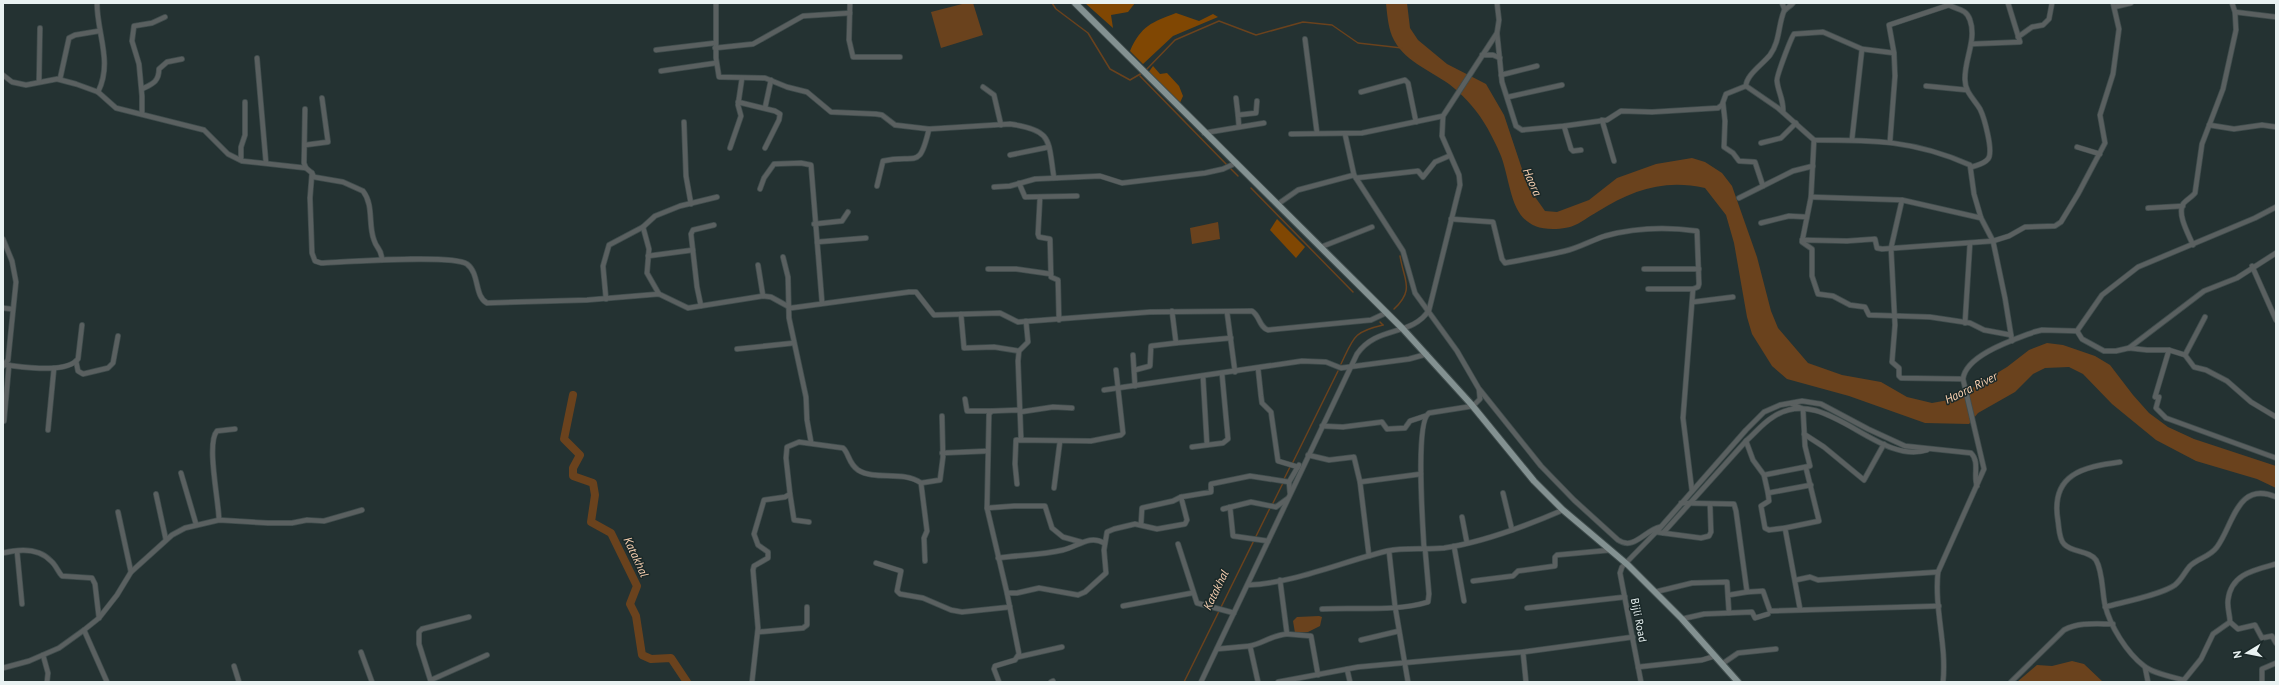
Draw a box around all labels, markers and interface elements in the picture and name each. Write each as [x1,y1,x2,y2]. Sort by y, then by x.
water label: Haora [1520,165,1545,198]
water label: Haora River [1942,368,2001,407]
water label: Katakhal [621,534,653,580]
water label: Katakhal [1199,567,1232,612]
street label: Bijli Road [1628,597,1650,643]
north arrow [2227,633,2267,673]
text: N [2230,650,2245,660]

